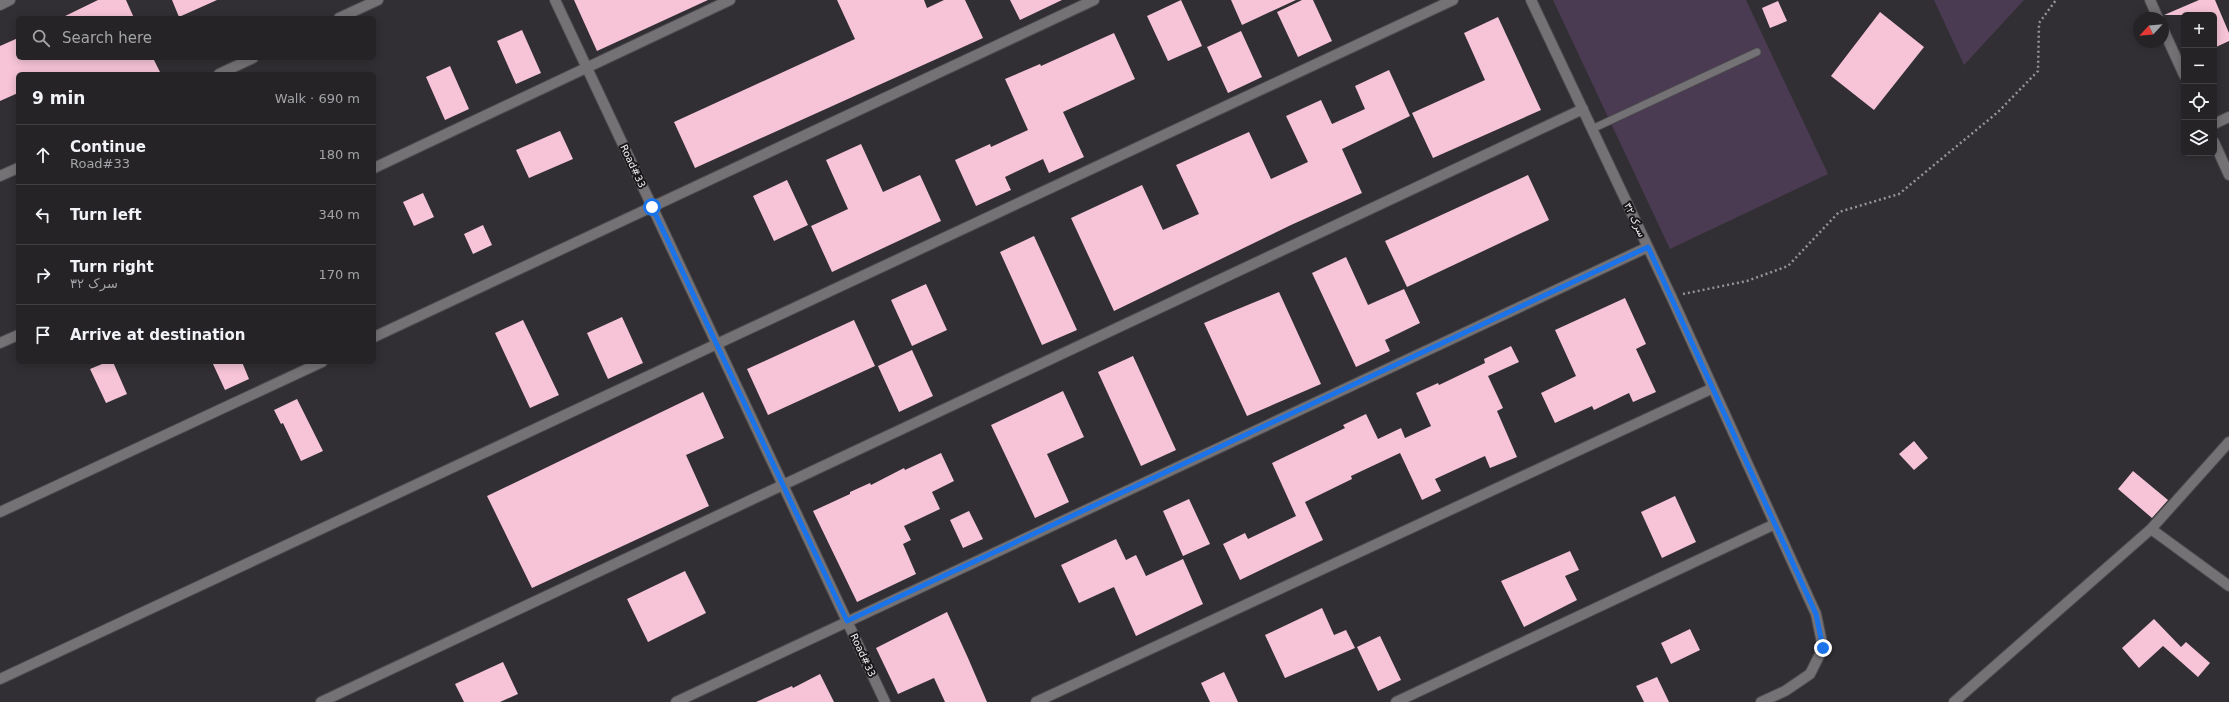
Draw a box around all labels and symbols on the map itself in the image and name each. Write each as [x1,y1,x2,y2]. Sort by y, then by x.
north arrow [2133,12,2169,48]
street label: Road#33 [618,143,648,189]
route start [643,198,661,216]
street label: سرک ۳۲ [1622,201,1648,239]
street label: Road#33 [848,632,878,678]
route end [1814,639,1832,657]

